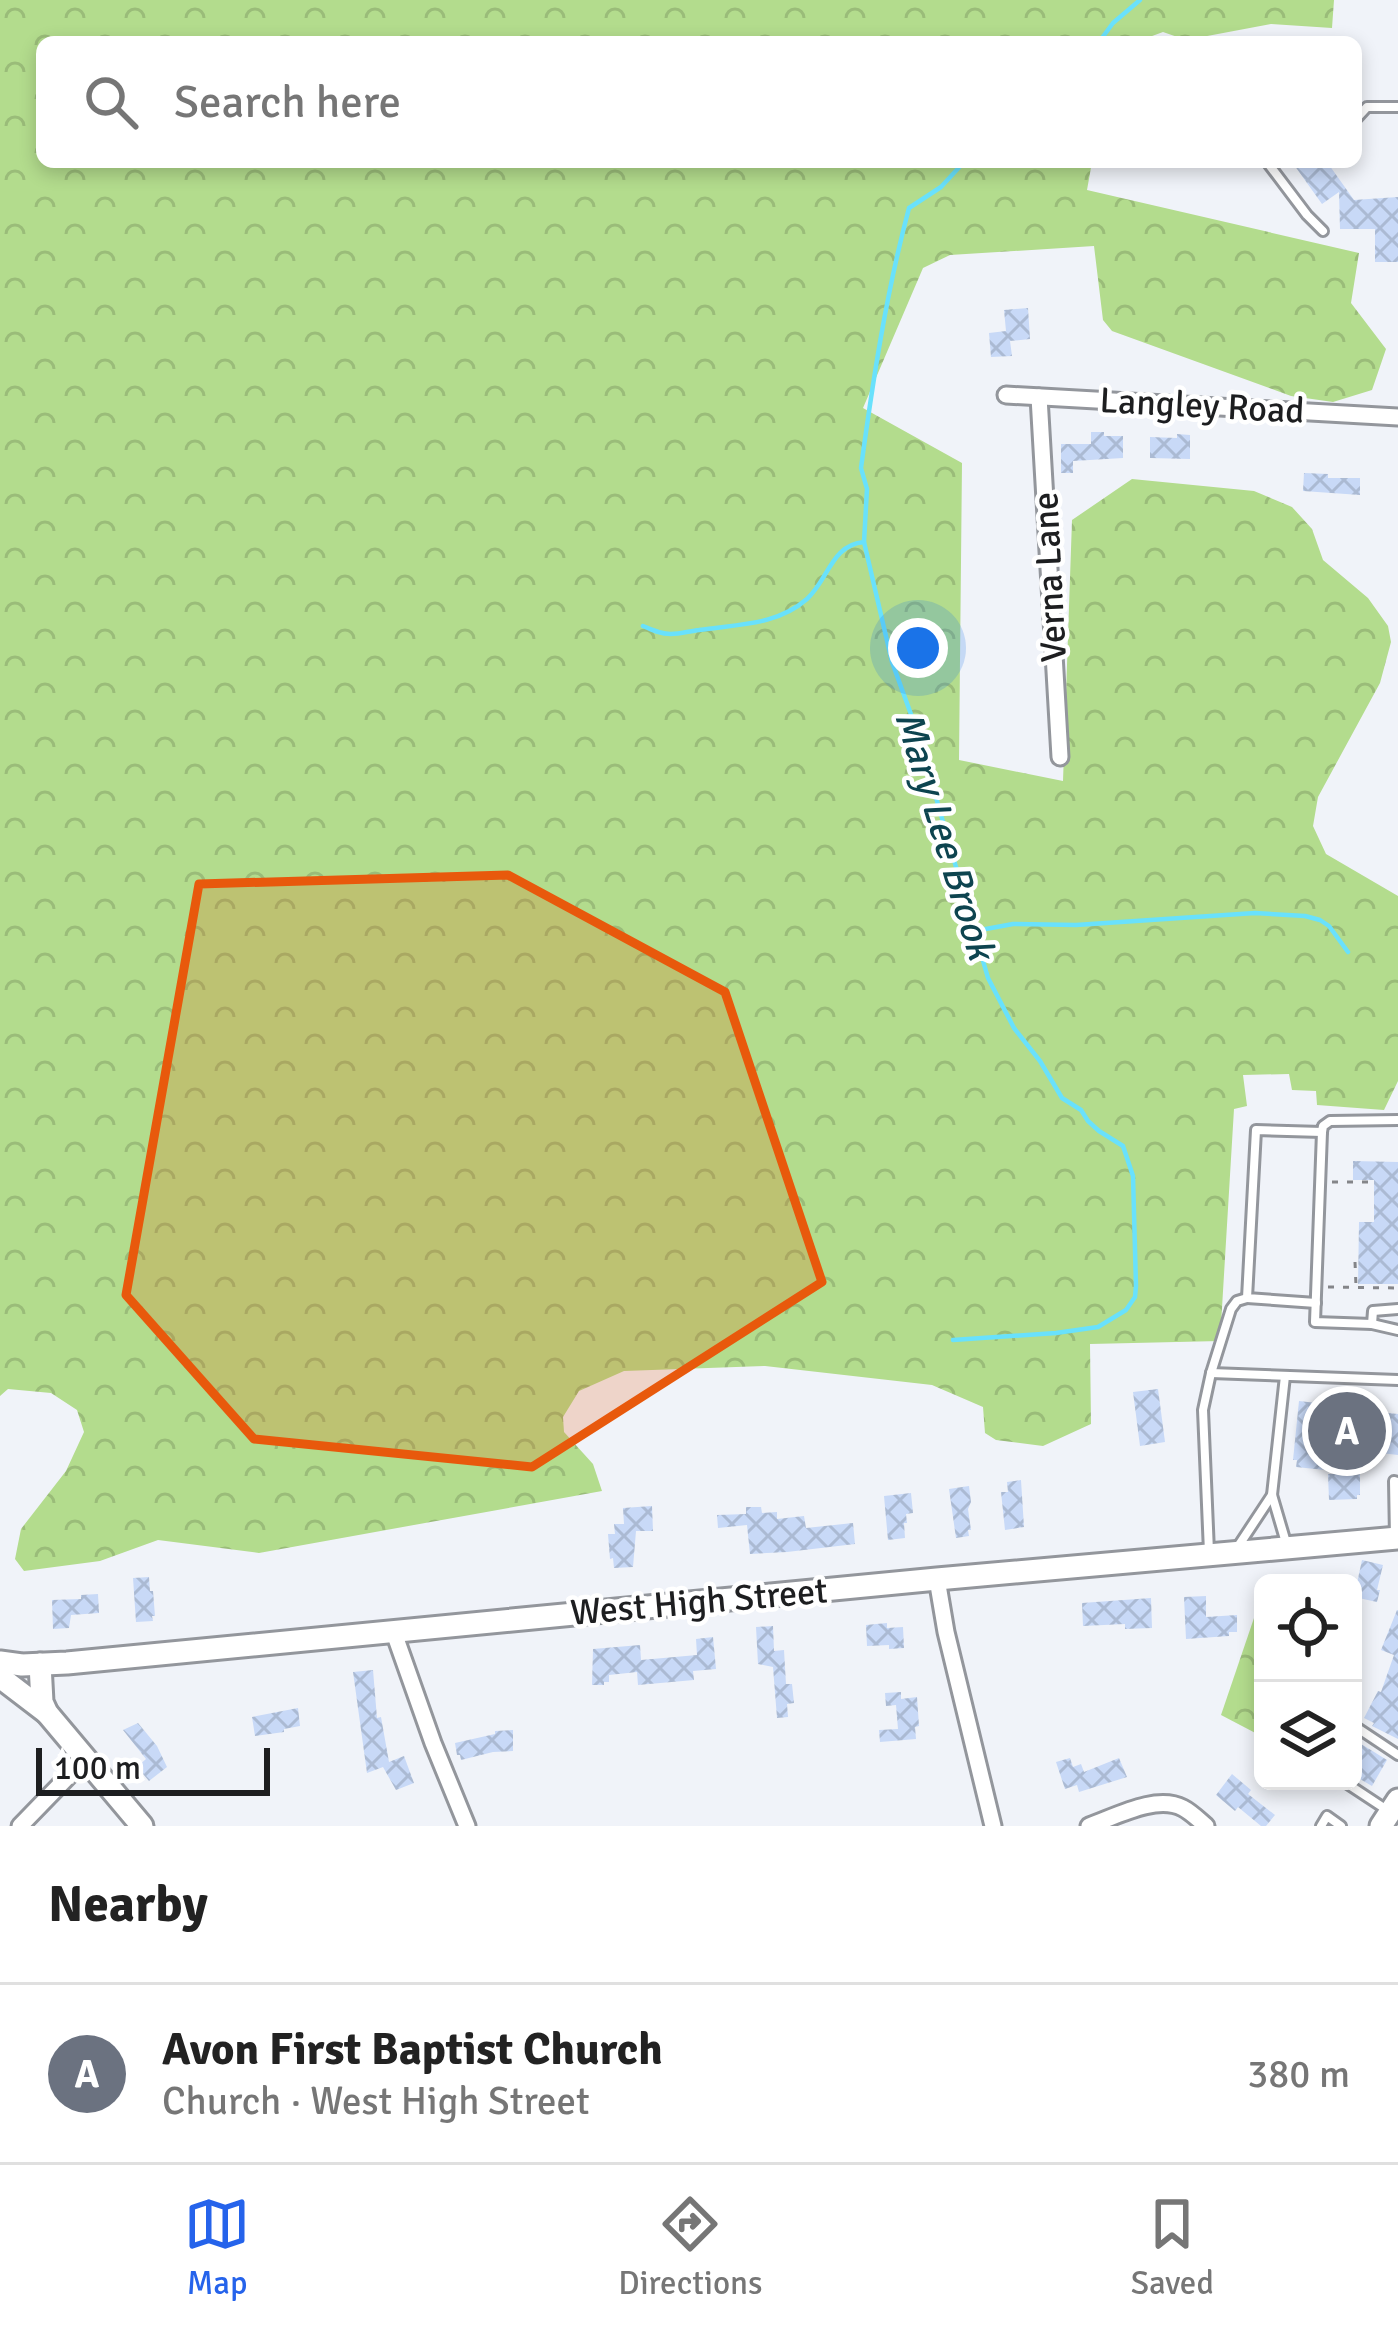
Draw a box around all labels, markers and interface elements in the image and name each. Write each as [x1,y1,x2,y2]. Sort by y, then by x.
search box [36,36,1362,168]
icon: search [78,69,144,135]
text: Search here [174,75,401,130]
street label: Langley Road [1099,378,1305,434]
street label: Verna Lane [1023,491,1077,663]
your location [888,618,948,678]
water label: Mary Lee Brook [884,705,1007,968]
pin: A [1308,1386,1386,1476]
street label: West High Street [569,1568,829,1636]
map controls [1254,1574,1362,1790]
button: locate [1254,1574,1362,1682]
button: layers [1254,1682,1362,1790]
scale bar [36,1742,270,1795]
text: 100 m [54,1748,141,1789]
text: Nearby [48,1873,208,1936]
text: Avon First Baptist Church [162,2022,663,2077]
text: A [75,2050,99,2098]
text: 380 m [1247,2050,1350,2098]
text: Church · West High Street [162,2077,590,2125]
tab: Map [184,2191,250,2304]
tab: Directions [618,2191,763,2304]
tab: Saved [1131,2191,1214,2304]

